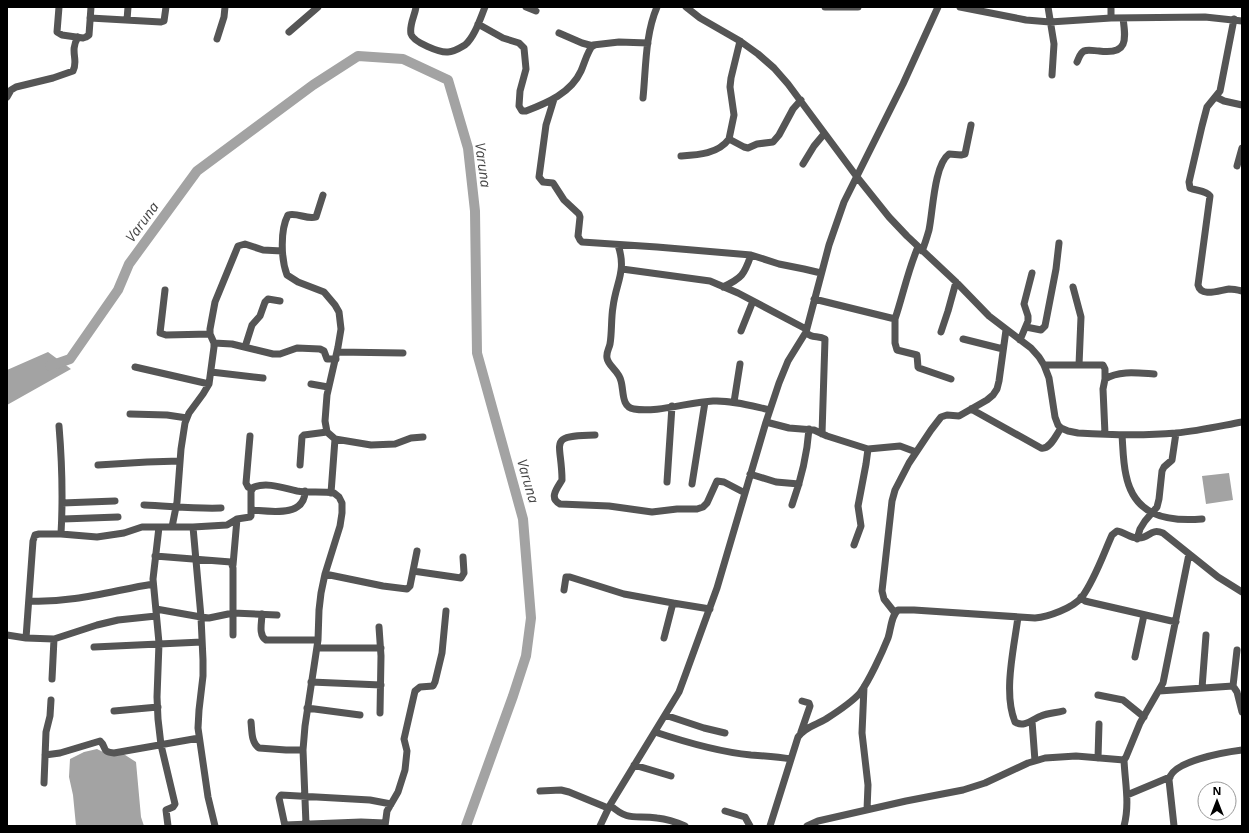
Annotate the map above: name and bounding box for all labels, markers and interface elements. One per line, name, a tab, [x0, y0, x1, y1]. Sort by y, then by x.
water label: Varuna	[471, 141, 496, 189]
water label: Varuna	[121, 198, 163, 246]
water label: Varuna	[513, 457, 544, 505]
north arrow	[1197, 781, 1237, 821]
text: N	[1213, 783, 1221, 798]

